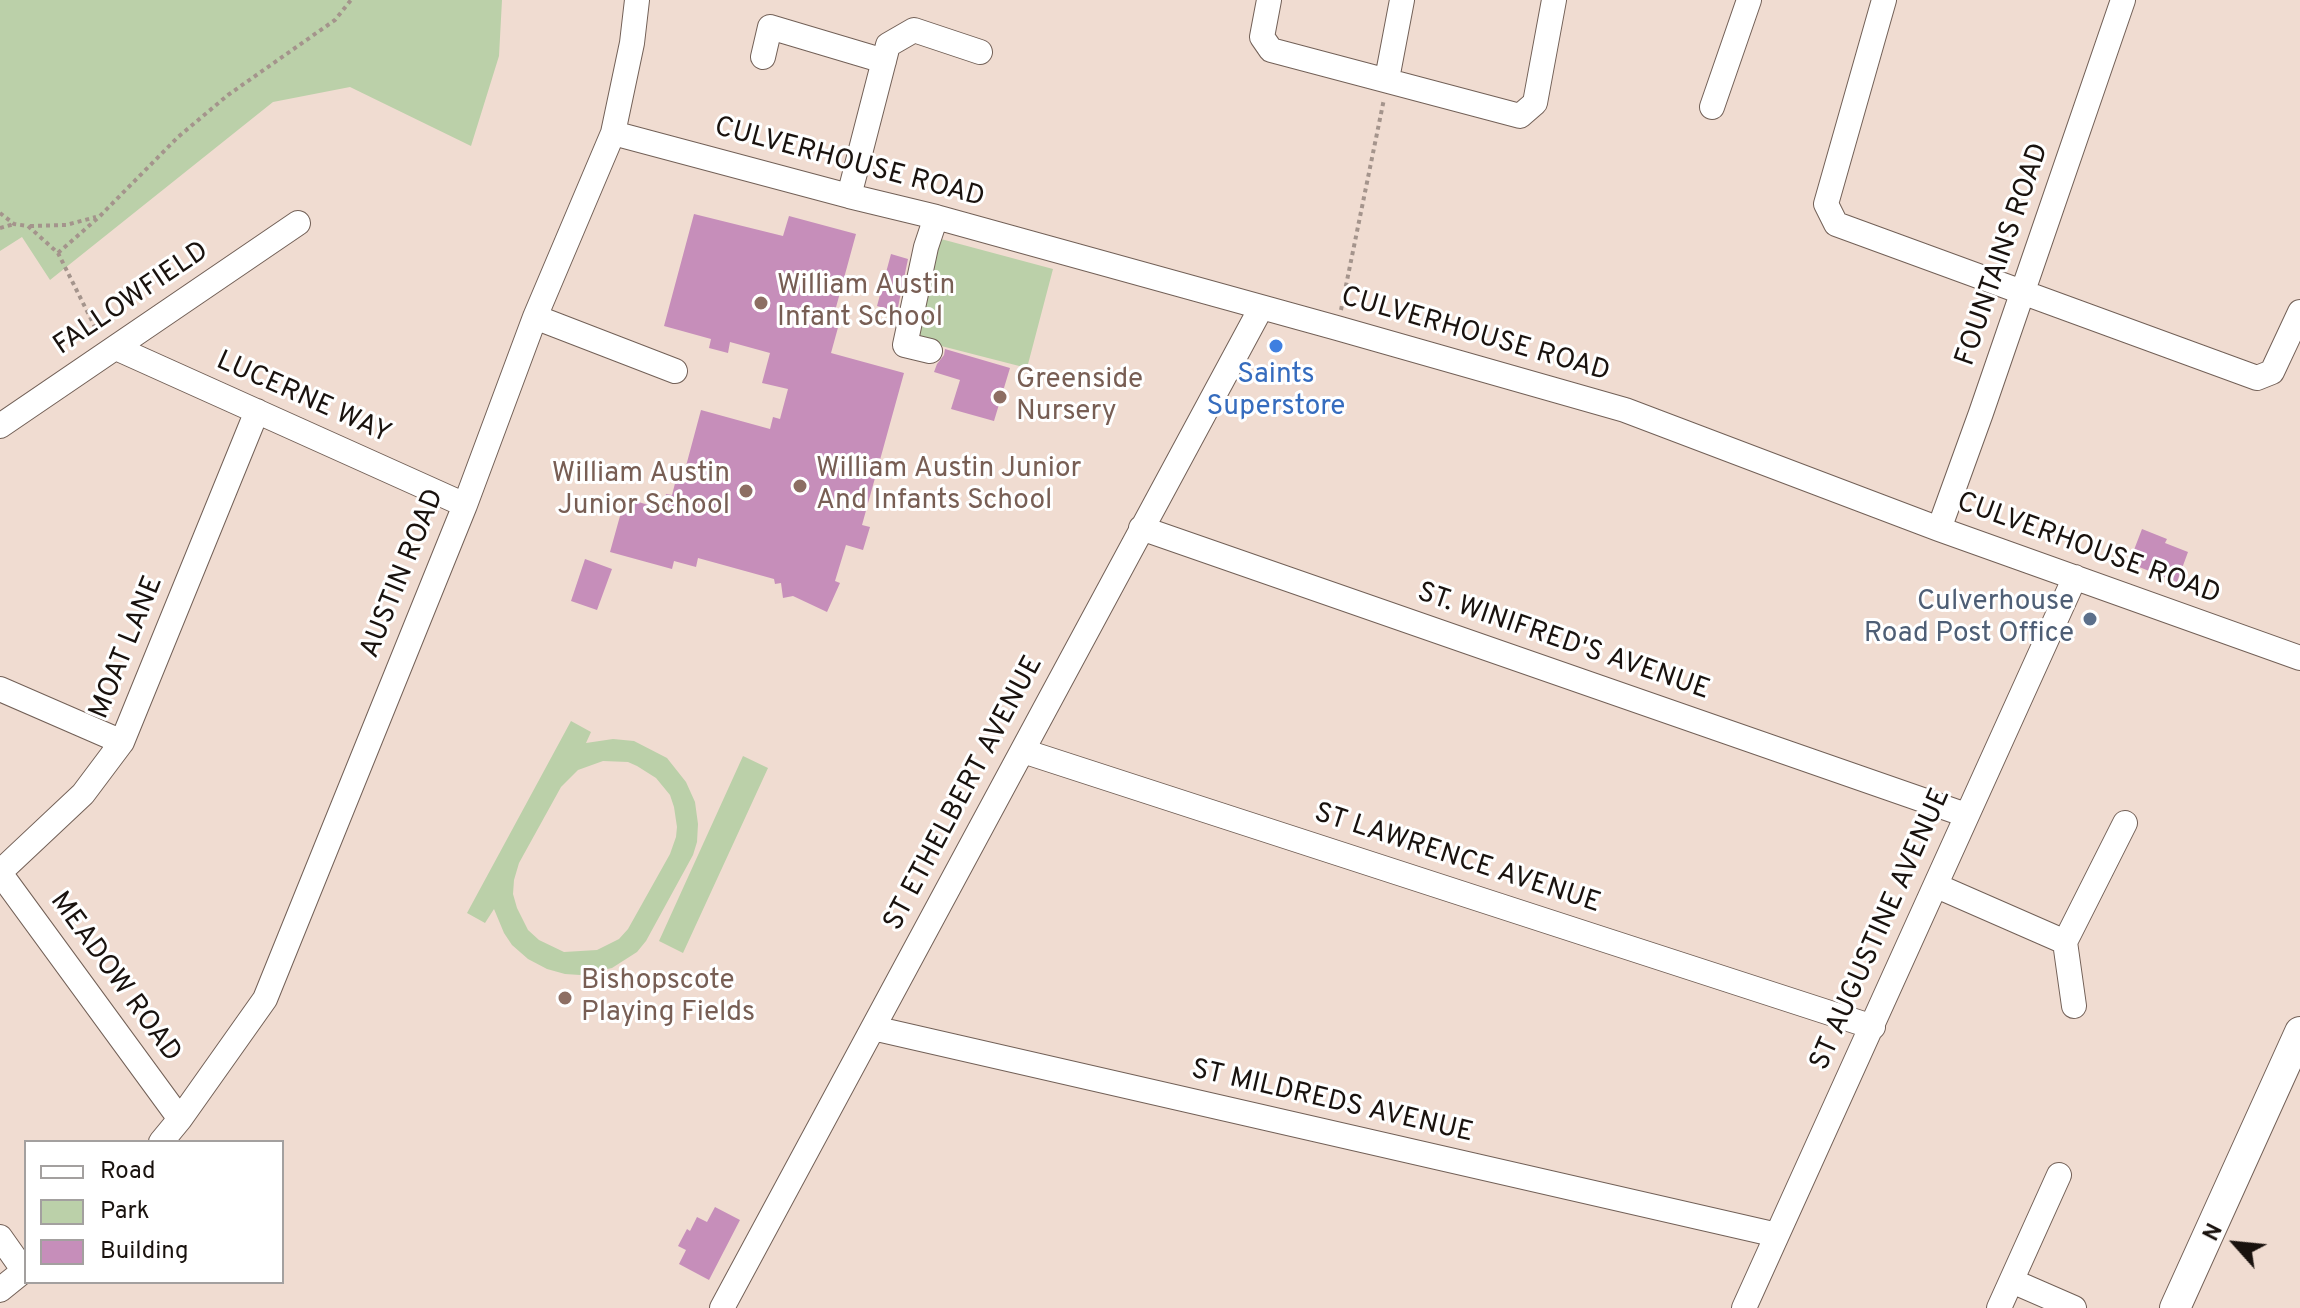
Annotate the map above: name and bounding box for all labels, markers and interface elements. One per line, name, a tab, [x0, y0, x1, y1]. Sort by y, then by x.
street label: CULVERHOUSE ROAD	[710, 112, 988, 216]
street label: FOUNTAINS ROAD	[1950, 139, 2058, 371]
street label: FALLOWFIELD	[48, 236, 216, 364]
place label: William Austin Infant School	[777, 270, 955, 336]
street label: CULVERHOUSE ROAD	[1337, 282, 1613, 390]
marker: William Austin Infant School	[752, 294, 770, 312]
marker: Saints Superstore	[1267, 337, 1285, 355]
street label: LUCERNE WAY	[211, 346, 395, 452]
place label: Saints Superstore	[1207, 359, 1345, 425]
place label: Greenside Nursery	[1016, 364, 1143, 430]
marker: Greenside Nursery	[991, 388, 1009, 406]
place label: William Austin Junior And Infants School	[816, 453, 1081, 519]
place label: William Austin Junior School	[552, 458, 730, 524]
marker: William Austin Junior And Infants School	[791, 477, 809, 495]
marker: William Austin Junior School	[737, 482, 755, 500]
street label: AUSTIN ROAD	[355, 485, 453, 663]
street label: CULVERHOUSE ROAD	[1952, 487, 2224, 613]
street label: MOAT LANE	[84, 572, 172, 724]
street label: ST. WINIFRED'S AVENUE	[1412, 577, 1714, 709]
place label: Culverhouse Road Post Office	[1864, 586, 2074, 652]
marker: Culverhouse Road Post Office	[2081, 610, 2099, 628]
street label: ST ETHELBERT AVENUE	[878, 651, 1052, 937]
street label: ST AUGUSTINE AVENUE	[1805, 784, 1959, 1076]
street label: ST LAWRENCE AVENUE	[1310, 798, 1604, 922]
street label: MEADOW ROAD	[41, 886, 187, 1070]
place label: Bishopscote Playing Fields	[581, 965, 755, 1031]
marker: Bishopscote Playing Fields	[556, 989, 574, 1007]
street label: ST MILDREDS AVENUE	[1188, 1054, 1476, 1152]
legend	[24, 1140, 284, 1284]
text: Road	[100, 1157, 156, 1187]
text: Park	[100, 1197, 150, 1227]
north arrow	[2196, 1204, 2276, 1284]
text: N	[2199, 1220, 2230, 1246]
text: Building	[100, 1237, 189, 1267]

